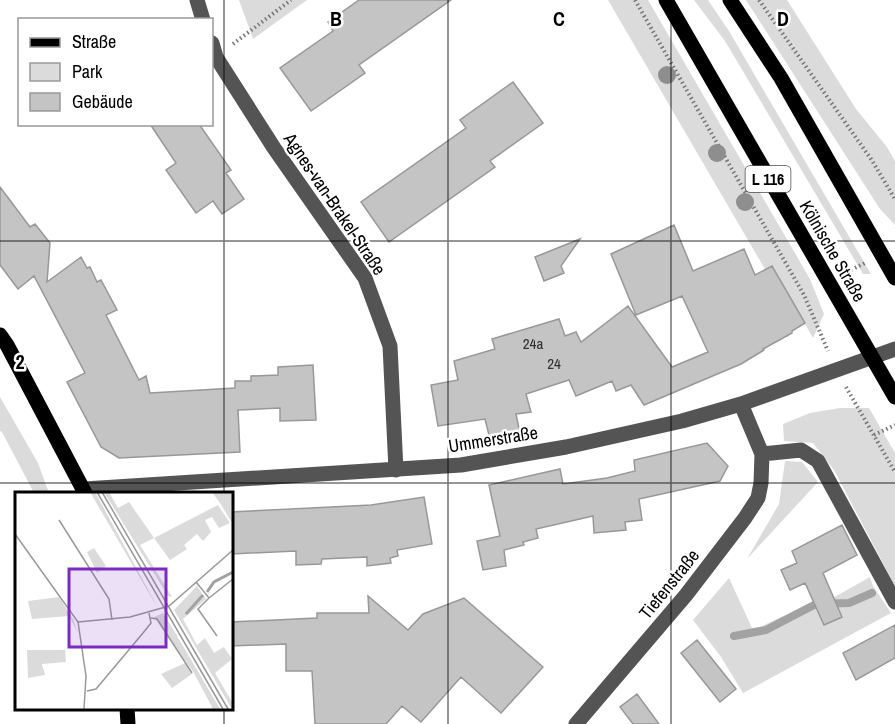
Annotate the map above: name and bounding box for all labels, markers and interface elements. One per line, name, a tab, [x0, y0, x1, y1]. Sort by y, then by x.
text: B	[330, 5, 342, 32]
text: C	[553, 5, 565, 32]
text: D	[777, 5, 789, 32]
legend	[18, 18, 213, 126]
text: Straße	[72, 29, 116, 54]
text: Park	[72, 59, 103, 84]
text: Gebäude	[72, 89, 133, 114]
street label: Agnes-van-Brakel-Straße	[278, 127, 392, 280]
road number: L 116	[746, 166, 790, 192]
street label: Kölnische Straße	[794, 196, 872, 306]
house number: 24a	[523, 333, 543, 354]
text: 2	[15, 348, 25, 375]
house number: 24	[547, 353, 561, 374]
street label: Ummerstraße	[446, 420, 540, 458]
inset map	[15, 492, 232, 709]
street label: Tiefenstraße	[633, 544, 705, 624]

